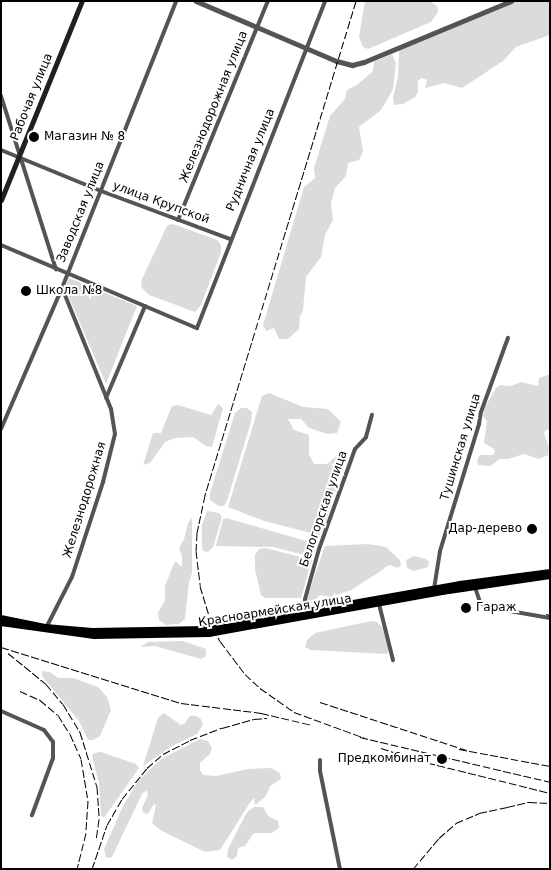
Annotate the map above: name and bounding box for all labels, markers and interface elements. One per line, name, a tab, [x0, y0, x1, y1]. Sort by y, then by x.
street label: Железнодорожная улица	[177, 29, 251, 185]
street label: Рабочая улица	[8, 51, 56, 143]
street label: Рудничная улица	[224, 106, 278, 214]
place label: Магазин № 8	[44, 130, 125, 144]
marker: Магазин № 8	[28, 131, 40, 143]
street label: Заводская улица	[54, 159, 108, 265]
street label: улица Крупской	[111, 179, 211, 227]
place label: Школа №8	[36, 284, 102, 298]
marker: Школа №8	[20, 285, 32, 297]
street label: Тушинская улица	[438, 392, 484, 502]
street label: Железнодорожная	[60, 440, 110, 560]
street label: Белогорская улица	[297, 449, 351, 569]
place label: Дар-дерево	[448, 522, 522, 536]
marker: Дар-дерево	[526, 523, 538, 535]
street label: Красноармейская улица	[197, 592, 353, 630]
place label: Гараж	[476, 601, 516, 615]
marker: Гараж	[460, 602, 472, 614]
place label: Предкомбинат	[338, 752, 431, 766]
marker: Предкомбинат	[435, 752, 449, 766]

